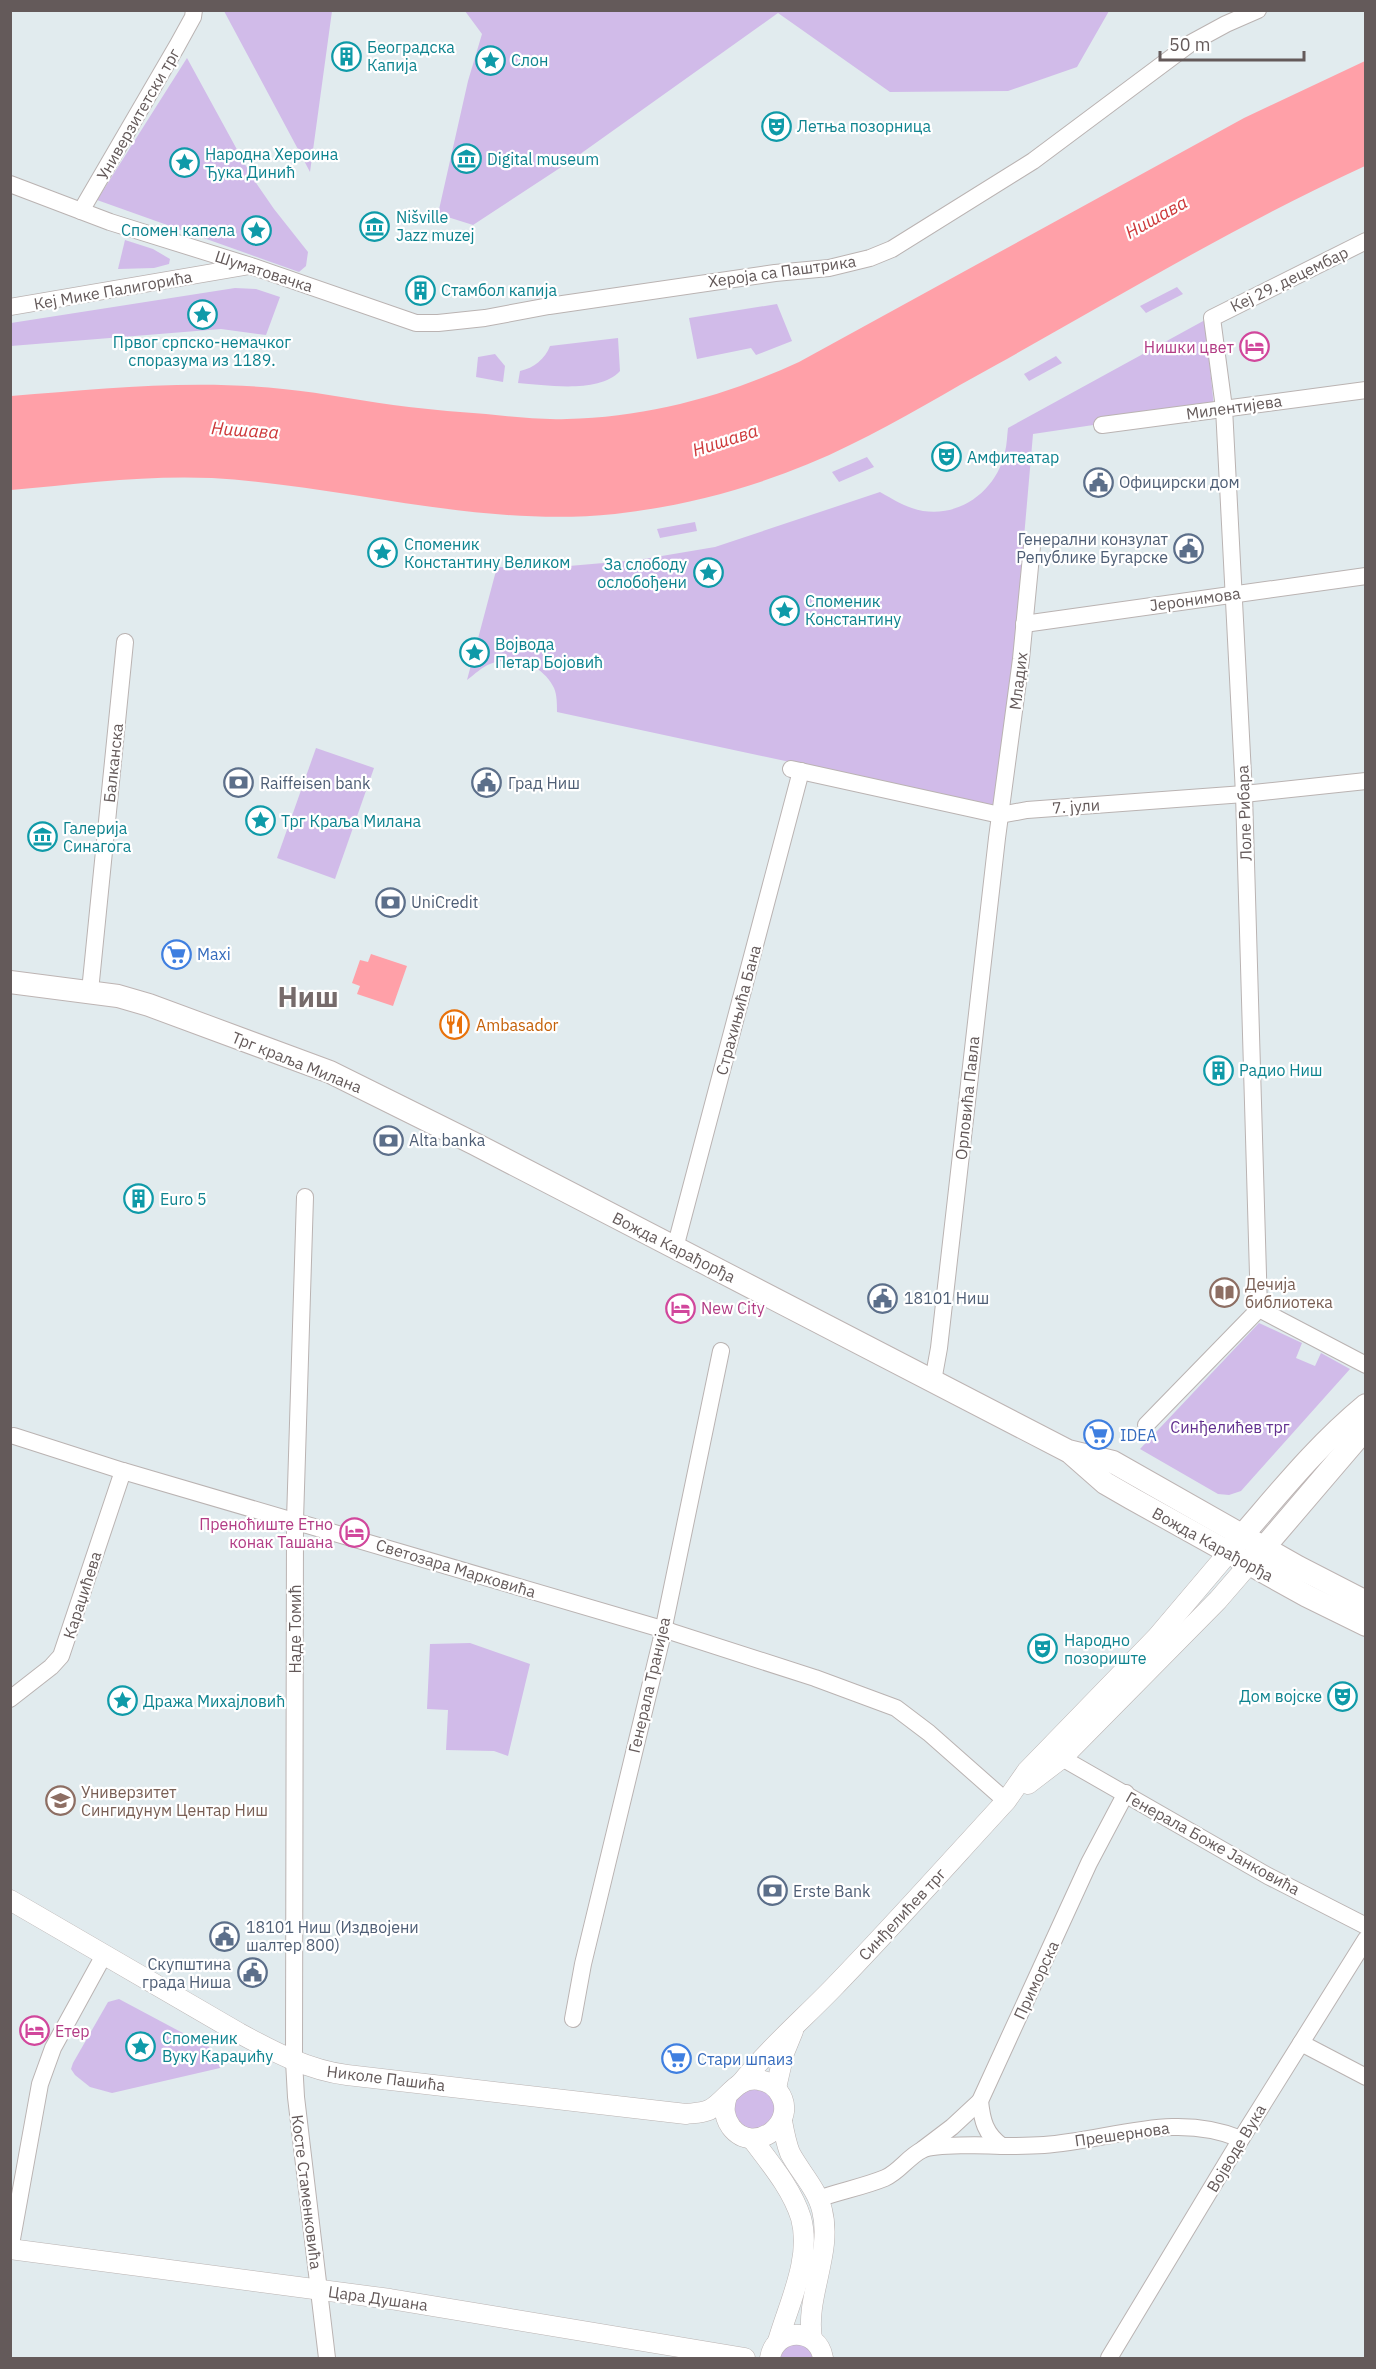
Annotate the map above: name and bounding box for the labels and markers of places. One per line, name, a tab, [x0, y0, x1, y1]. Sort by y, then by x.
place label: Београдска Капија	[367, 37, 455, 75]
building icon: Београдска Капија	[330, 40, 362, 72]
place icon: Слон	[474, 44, 506, 76]
place label: Слон	[511, 50, 548, 70]
theatre icon: Летња позорница	[760, 110, 792, 142]
place label: Летња позорница	[797, 116, 931, 136]
museum icon: Digital museum	[450, 143, 482, 175]
place label: Народна Хероина Ђука Динић	[205, 144, 339, 182]
place icon: Народна Хероина Ђука Динић	[168, 147, 200, 179]
place label: Digital museum	[487, 149, 599, 169]
place label: Nišville Jazz muzej	[396, 207, 474, 245]
museum icon: Nišville Jazz muzej	[359, 210, 391, 242]
place icon: Спомен капела	[240, 214, 272, 246]
place label: Спомен капела	[121, 220, 235, 240]
building icon: Стамбол капија	[404, 274, 436, 306]
place label: Стамбол капија	[441, 280, 557, 300]
place icon: Првог српско-немачког споразума из 1189.	[186, 298, 218, 330]
hotel icon: Нишки цвет	[1239, 331, 1271, 363]
place label: Првог српско-немачког споразума из 1189.	[113, 332, 291, 370]
place label: Нишки цвет	[1144, 337, 1234, 357]
theatre icon: Амфитеатар	[930, 441, 962, 473]
place label: Амфитеатар	[967, 447, 1059, 467]
public building icon: Официрски дом	[1082, 466, 1114, 498]
place label: Официрски дом	[1119, 472, 1240, 492]
place label: Генерални конзулат Републике Бугарске	[1016, 529, 1168, 567]
public building icon: Генерални конзулат Републике Бугарске	[1173, 532, 1205, 564]
place label: Споменик Константину Великом	[404, 534, 570, 572]
place icon: Споменик Константину Великом	[367, 537, 399, 569]
place label: За слободу ослобођени	[597, 554, 687, 592]
place icon: За слободу ослобођени	[692, 557, 724, 589]
place label: Споменик Константину	[805, 591, 901, 629]
place icon: Споменик Константину	[768, 594, 800, 626]
place label: Војвода Петар Бојовић	[495, 634, 603, 672]
place icon: Војвода Петар Бојовић	[458, 637, 490, 669]
bank icon: Raiffeisen bank	[223, 767, 255, 799]
public building icon: Град Ниш	[471, 767, 503, 799]
place label: Raiffeisen bank	[260, 773, 371, 793]
place label: Град Ниш	[508, 773, 580, 793]
place icon: Трг Краља Милана	[244, 805, 276, 837]
place label: Трг Краља Милана	[281, 811, 422, 831]
place label: Галерија Синагога	[63, 818, 132, 856]
museum icon: Галерија Синагога	[26, 821, 58, 853]
bank icon: UniCredit	[374, 886, 406, 918]
place label: UniCredit	[411, 892, 478, 912]
supermarket icon: Maxi	[160, 938, 192, 970]
place label: Maxi	[197, 944, 231, 964]
restaurant icon: Ambasador	[439, 1009, 471, 1041]
place label: Ambasador	[476, 1015, 559, 1035]
building icon: Радио Ниш	[1202, 1054, 1234, 1086]
place label: Радио Ниш	[1239, 1060, 1323, 1080]
bank icon: Alta banka	[372, 1124, 404, 1156]
place label: Alta banka	[409, 1130, 486, 1150]
building icon: Euro 5	[123, 1183, 155, 1215]
place label: Euro 5	[160, 1189, 207, 1209]
place label: Дечија библиотека	[1245, 1274, 1333, 1312]
library icon: Дечија библиотека	[1208, 1277, 1240, 1309]
public building icon: 18101 Ниш	[867, 1282, 899, 1314]
place label: 18101 Ниш	[904, 1288, 989, 1308]
hotel icon: New City	[664, 1292, 696, 1324]
place label: New City	[701, 1298, 765, 1318]
supermarket icon: IDEA	[1083, 1419, 1115, 1451]
place label: IDEA	[1120, 1425, 1157, 1445]
place label: Преноћиште Етно конак Ташана	[199, 1514, 333, 1552]
hotel icon: Преноћиште Етно конак Ташана	[338, 1517, 370, 1549]
place label: Народно позориште	[1064, 1630, 1147, 1668]
theatre icon: Народно позориште	[1027, 1633, 1059, 1665]
theatre icon: Дом војске	[1327, 1680, 1359, 1712]
place icon: Дража Михајловић	[106, 1685, 138, 1717]
place label: Дом војске	[1239, 1686, 1322, 1706]
place label: Дража Михајловић	[143, 1691, 285, 1711]
place label: Универзитет Сингидунум Центар Ниш	[81, 1782, 268, 1820]
school or university icon: Универзитет Сингидунум Центар Ниш	[44, 1785, 76, 1817]
bank icon: Erste Bank	[756, 1875, 788, 1907]
place label: Erste Bank	[793, 1881, 871, 1901]
place label: 18101 Ниш (Издвојени шалтер 800)	[246, 1917, 419, 1955]
public building icon: 18101 Ниш (Издвојени шалтер 800)	[209, 1920, 241, 1952]
place label: Скупштина града Ниша	[142, 1954, 231, 1992]
public building icon: Скупштина града Ниша	[236, 1957, 268, 1989]
hotel icon: Етер	[18, 2015, 50, 2047]
place label: Етер	[55, 2021, 90, 2041]
place label: Споменик Вуку Караџићу	[162, 2028, 273, 2066]
place icon: Споменик Вуку Караџићу	[125, 2031, 157, 2063]
supermarket icon: Стари шпаиз	[660, 2043, 692, 2075]
place label: Стари шпаиз	[697, 2049, 793, 2069]

